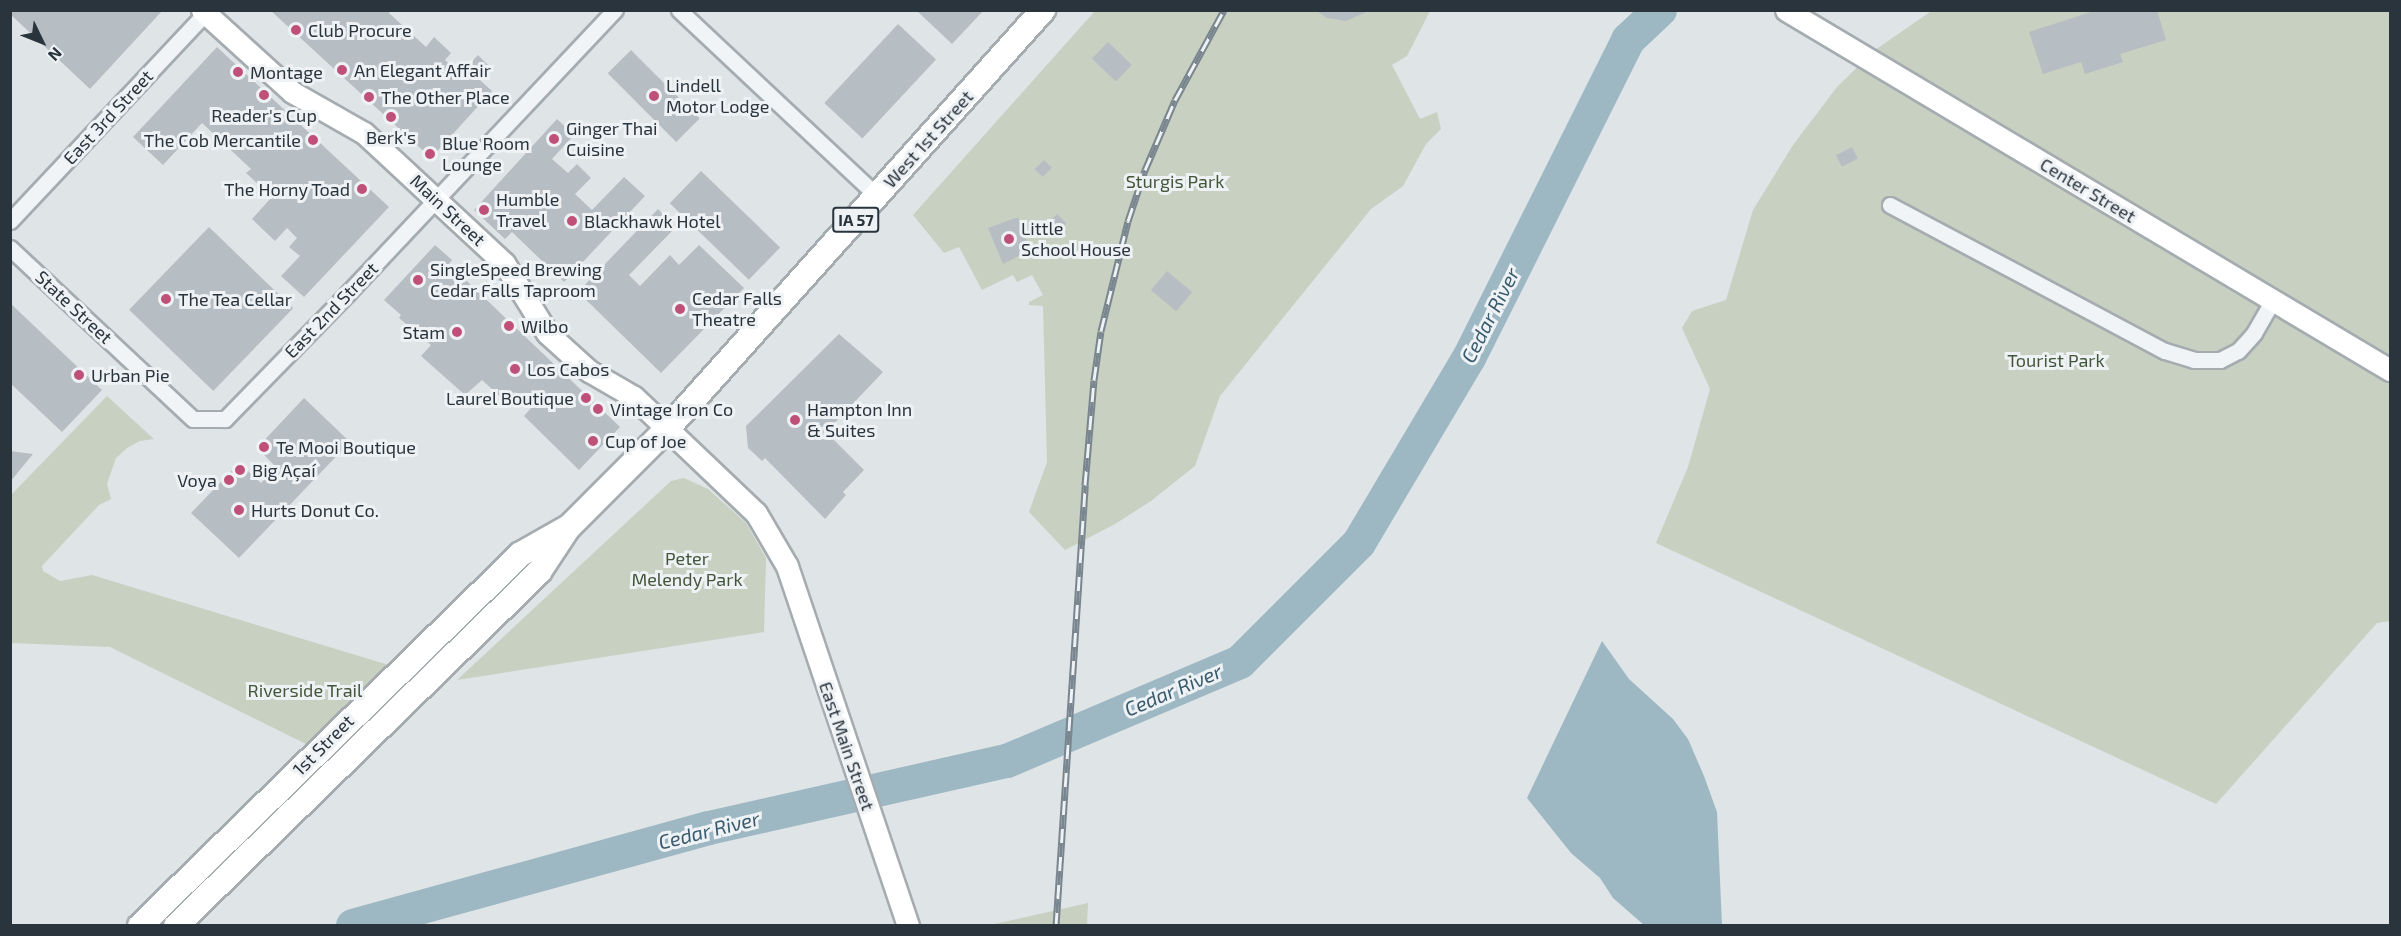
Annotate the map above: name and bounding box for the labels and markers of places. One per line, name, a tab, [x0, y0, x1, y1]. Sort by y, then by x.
place label: Club Procure	[308, 19, 412, 41]
marker: Club Procure	[289, 23, 303, 37]
place label: An Elegant Affair	[354, 59, 491, 81]
place label: Montage	[250, 61, 323, 83]
marker: An Elegant Affair	[335, 63, 349, 77]
marker: Montage	[231, 65, 245, 79]
place label: Lindell Motor Lodge	[666, 75, 770, 118]
place label: The Other Place	[381, 86, 510, 108]
marker: Reader's Cup	[257, 88, 271, 102]
marker: Lindell Motor Lodge	[647, 89, 661, 103]
marker: The Other Place	[362, 90, 376, 104]
place label: Reader's Cup	[211, 104, 317, 126]
marker: Berk's	[384, 110, 398, 124]
place label: Ginger Thai Cuisine	[566, 118, 658, 160]
place label: Berk's	[366, 126, 416, 148]
place label: The Cob Mercantile	[144, 129, 301, 151]
marker: Ginger Thai Cuisine	[547, 132, 561, 146]
marker: The Cob Mercantile	[306, 133, 320, 147]
place label: Blue Room Lounge	[442, 133, 530, 176]
marker: Blue Room Lounge	[423, 147, 437, 161]
place label: The Horny Toad	[223, 178, 350, 200]
marker: The Horny Toad	[355, 182, 369, 196]
place label: Humble Travel	[496, 189, 559, 232]
marker: Humble Travel	[477, 203, 491, 217]
place label: Blackhawk Hotel	[584, 210, 721, 232]
marker: Blackhawk Hotel	[565, 214, 579, 228]
place label: Little School House	[1021, 218, 1131, 260]
marker: Little School House	[1002, 232, 1016, 246]
place label: SingleSpeed Brewing Cedar Falls Taproom	[430, 259, 602, 302]
marker: SingleSpeed Brewing Cedar Falls Taproom	[411, 273, 425, 287]
place label: The Tea Cellar	[178, 288, 292, 310]
place label: Cedar Falls Theatre	[692, 288, 782, 330]
marker: The Tea Cellar	[159, 292, 173, 306]
marker: Cedar Falls Theatre	[673, 302, 687, 316]
place label: Wilbo	[521, 315, 568, 337]
marker: Wilbo	[502, 319, 516, 333]
place label: Stam	[403, 321, 445, 343]
marker: Stam	[450, 325, 464, 339]
place label: Los Cabos	[527, 358, 609, 380]
marker: Los Cabos	[508, 362, 522, 376]
place label: Urban Pie	[91, 364, 170, 386]
marker: Urban Pie	[72, 368, 86, 382]
place label: Laurel Boutique	[445, 387, 574, 409]
marker: Laurel Boutique	[579, 391, 593, 405]
place label: Vintage Iron Co	[610, 398, 733, 420]
place label: Hampton Inn & Suites	[807, 399, 912, 442]
marker: Vintage Iron Co	[591, 402, 605, 416]
marker: Hampton Inn & Suites	[788, 413, 802, 427]
place label: Cup of Joe	[605, 430, 687, 452]
marker: Cup of Joe	[586, 434, 600, 448]
place label: Te Mooi Boutique	[276, 436, 416, 458]
marker: Te Mooi Boutique	[257, 440, 271, 454]
place label: Big Açaí	[252, 459, 316, 481]
marker: Big Açaí	[233, 463, 247, 477]
place label: Voya	[177, 469, 217, 491]
marker: Voya	[222, 473, 236, 487]
place label: Hurts Donut Co.	[251, 499, 379, 521]
marker: Hurts Donut Co.	[232, 503, 246, 517]

